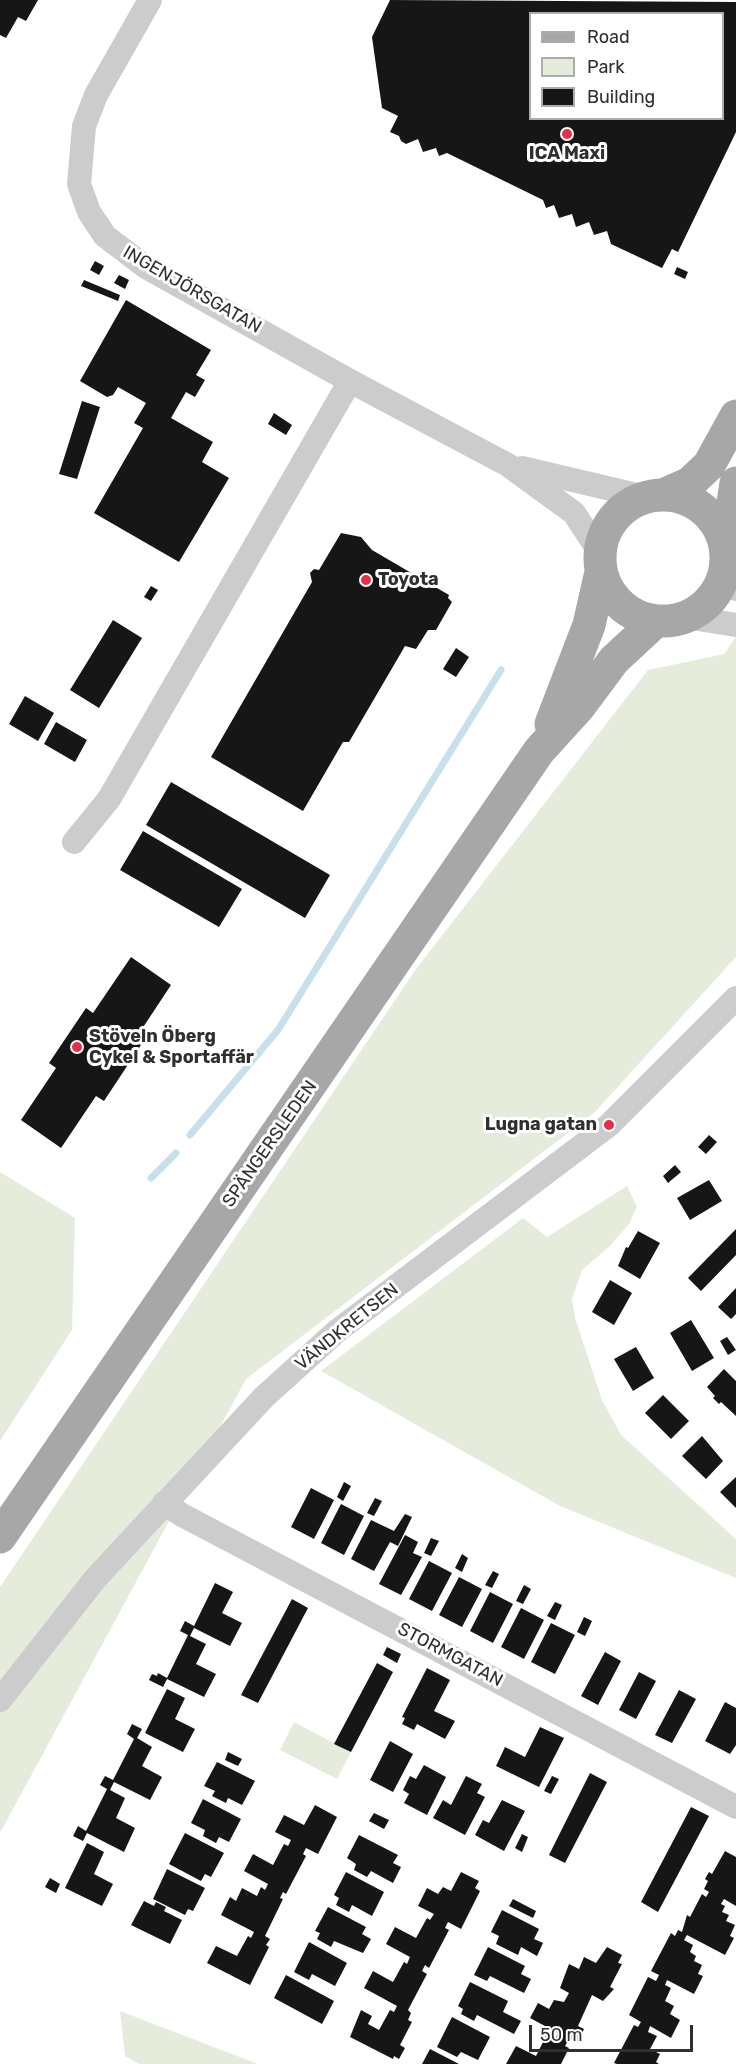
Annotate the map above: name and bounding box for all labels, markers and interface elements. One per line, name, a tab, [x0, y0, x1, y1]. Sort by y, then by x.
legend	[529, 12, 724, 120]
text: Road	[587, 26, 630, 48]
text: Park	[587, 56, 624, 78]
text: Building	[587, 86, 655, 108]
marker: ICA Maxi	[560, 127, 574, 141]
place label: ICA Maxi	[529, 143, 605, 165]
street label: INGENJÖRSGATAN	[119, 242, 265, 338]
place label: Toyota	[378, 569, 439, 591]
marker: Toyota	[359, 573, 373, 587]
place label: Stöveln Öberg Cykel & Sportaffär	[89, 1026, 254, 1068]
marker: Stöveln Öberg Cykel & Sportaffär	[70, 1040, 84, 1054]
street label: SPÄNGERSLEDEN	[218, 1077, 322, 1211]
place label: Lugna gatan	[485, 1114, 597, 1136]
marker: Lugna gatan	[602, 1118, 616, 1132]
street label: VÄNDKRETSEN	[291, 1279, 403, 1375]
street label: STORMGATAN	[394, 1618, 506, 1692]
scale bar	[532, 2013, 696, 2051]
text: 50 m	[540, 2024, 583, 2046]

